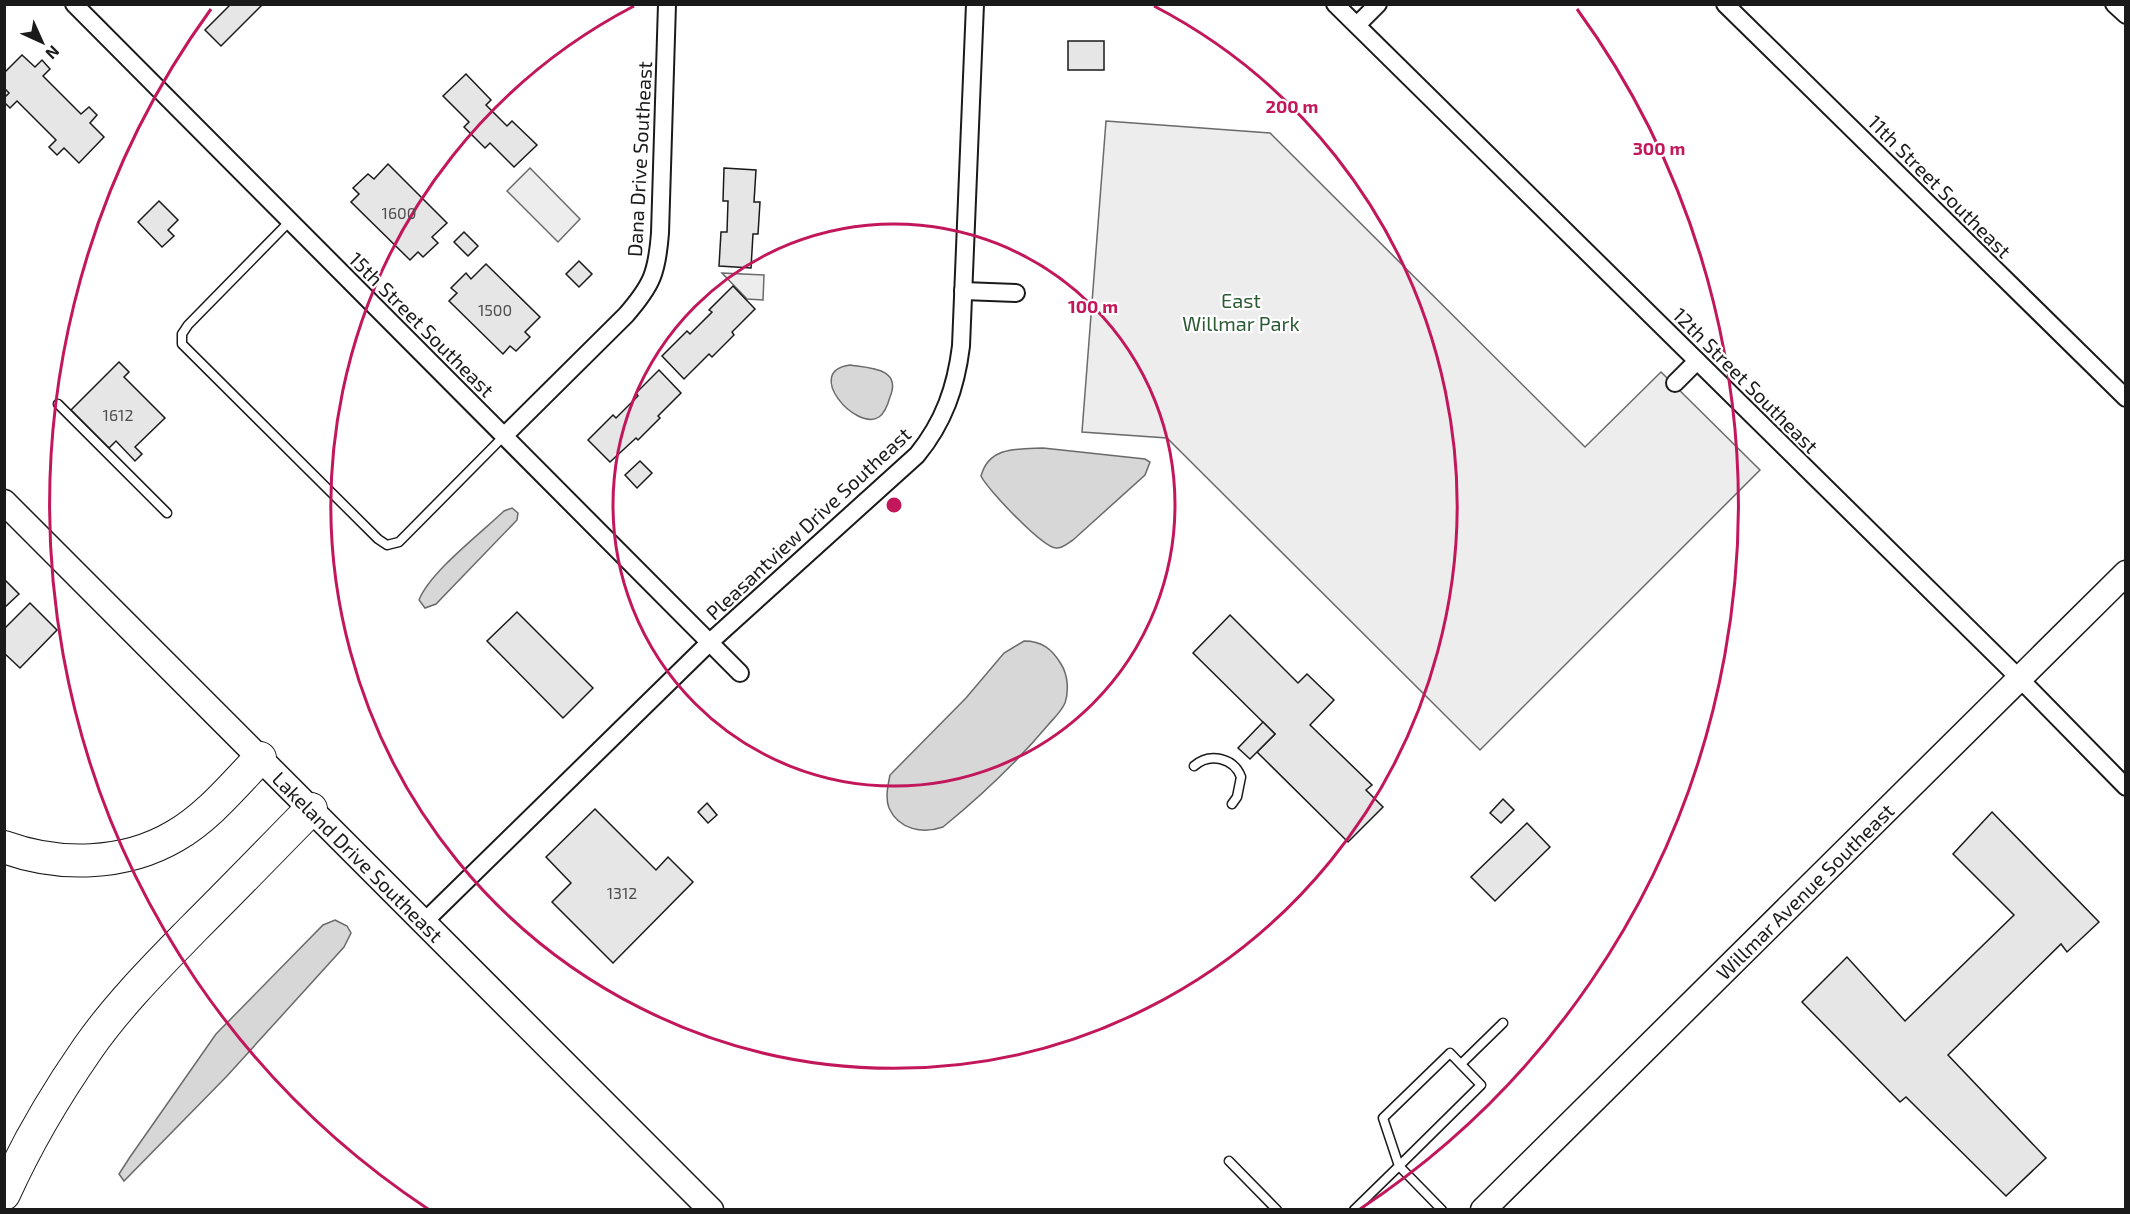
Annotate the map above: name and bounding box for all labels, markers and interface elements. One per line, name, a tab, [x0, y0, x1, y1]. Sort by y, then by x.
north arrow	[12, 12, 72, 72]
text: N	[42, 42, 64, 64]
street label: Dana Drive Southeast	[622, 60, 656, 257]
text: 200 m	[1266, 95, 1318, 117]
street label: 11th Street Southeast	[1863, 109, 2017, 263]
text: 300 m	[1633, 137, 1685, 159]
house number: 1600	[382, 203, 416, 222]
street label: 15th Street Southeast	[345, 247, 500, 402]
park label: East Willmar Park	[1182, 288, 1300, 335]
text: 100 m	[1068, 295, 1118, 317]
house number: 1500	[478, 300, 512, 319]
street label: 12th Street Southeast	[1668, 302, 1824, 458]
house number: 1612	[103, 405, 133, 424]
street label: Pleasantview Drive Southeast	[701, 421, 916, 624]
centre of rings	[884, 495, 904, 515]
street label: Lakeland Drive Southeast	[268, 766, 448, 947]
street label: Willmar Avenue Southeast	[1711, 798, 1899, 984]
house number: 1312	[607, 883, 637, 902]

